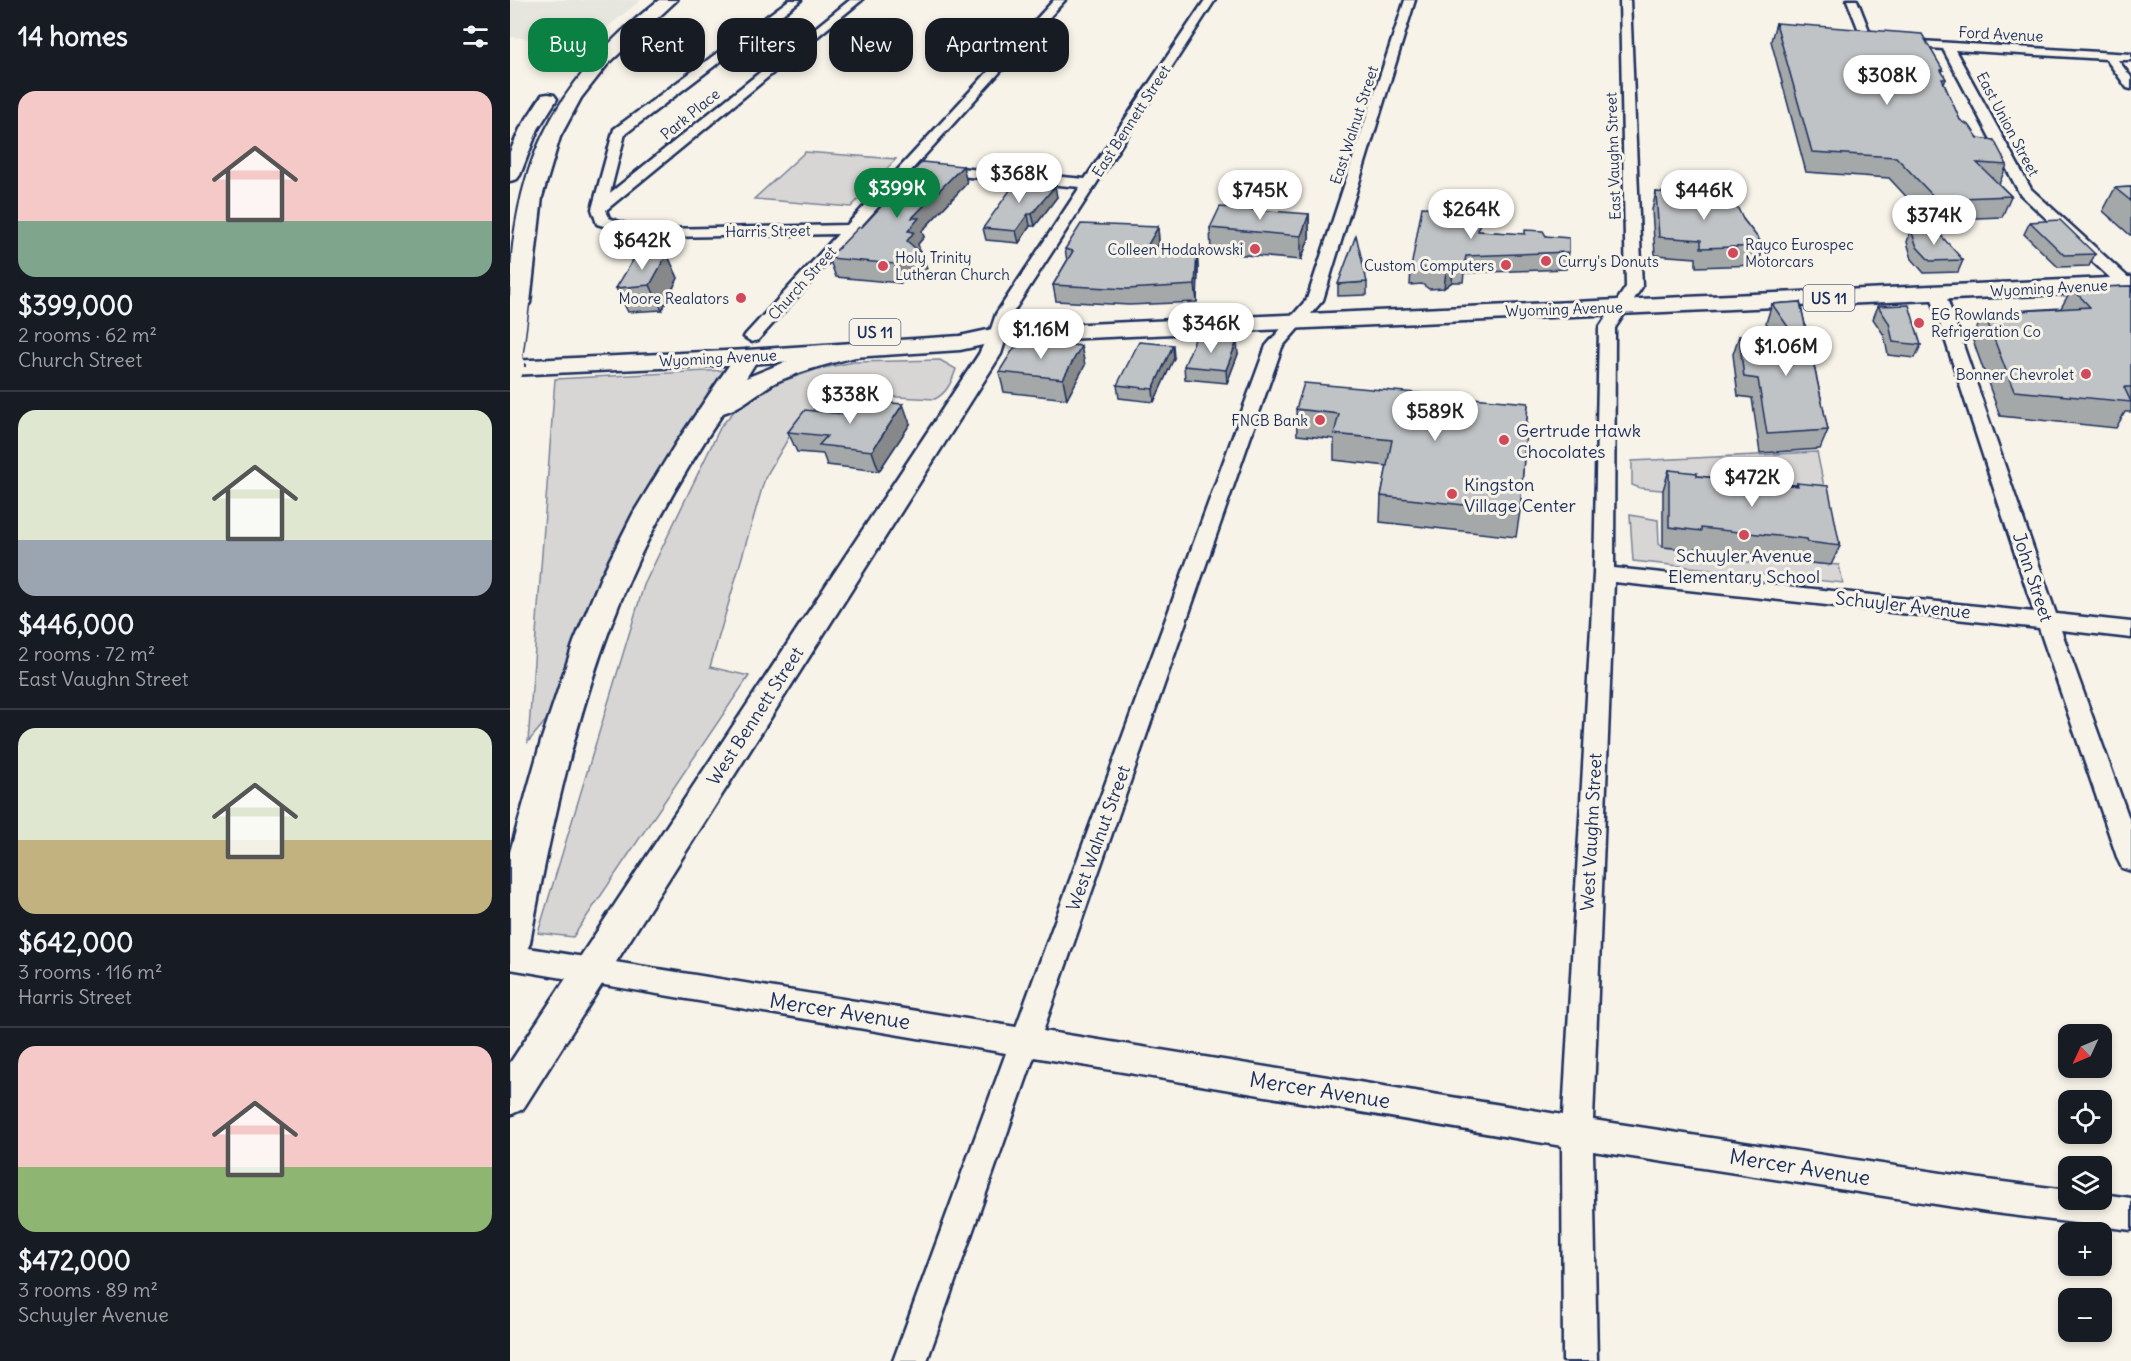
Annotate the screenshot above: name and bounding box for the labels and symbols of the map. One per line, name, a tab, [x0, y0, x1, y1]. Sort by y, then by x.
street label: Ford Avenue	[1958, 22, 2044, 46]
pin: $308K	[1845, 55, 1929, 106]
street label: East Bennett Street	[1088, 61, 1174, 181]
street label: East Walnut Street	[1326, 63, 1382, 187]
street label: East Union Street	[1973, 69, 2043, 179]
street label: Park Place	[656, 84, 724, 144]
street label: East Vaughn Street	[1601, 92, 1625, 220]
pin: $368K	[977, 153, 1061, 204]
pin: $399K	[855, 168, 939, 219]
pin: $745K	[1218, 170, 1302, 221]
pin: $446K	[1662, 170, 1746, 221]
pin: $264K	[1429, 189, 1513, 240]
pin: $374K	[1892, 195, 1976, 246]
pin: $642K	[600, 220, 684, 271]
street label: Harris Street	[725, 221, 811, 241]
place label: Rayco Eurospec Motorcars	[1745, 235, 1854, 271]
place label: Colleen Hodakowski	[1108, 240, 1243, 259]
street label: Church Street	[764, 242, 840, 324]
marker: Colleen Hodakowski	[1248, 242, 1262, 256]
marker: Rayco Eurospec Motorcars	[1726, 246, 1740, 260]
place label: Holy Trinity Lutheran Church	[895, 248, 1010, 284]
place label: Curry's Donuts	[1558, 252, 1659, 271]
marker: Curry's Donuts	[1539, 254, 1553, 268]
place label: Custom Computers	[1364, 256, 1494, 275]
marker: Custom Computers	[1499, 258, 1513, 272]
marker: Holy Trinity Lutheran Church	[876, 259, 890, 273]
street label: Wyoming Avenue	[1990, 275, 2108, 301]
road number: US 11	[1804, 285, 1854, 311]
place label: Moore Realators	[619, 289, 729, 308]
marker: Moore Realators	[734, 291, 748, 305]
street label: Wyoming Avenue	[1505, 297, 1623, 321]
pin: $346K	[1169, 303, 1253, 354]
place label: EG Rowlands Refrigeration Co	[1931, 305, 2041, 341]
pin: $1.16M	[992, 309, 1090, 360]
marker: EG Rowlands Refrigeration Co	[1912, 316, 1926, 330]
road number: US 11	[850, 319, 901, 345]
pin: $1.06M	[1737, 326, 1835, 377]
street label: Wyoming Avenue	[659, 345, 777, 371]
place label: Bonner Chevrolet	[1956, 365, 2074, 384]
marker: Bonner Chevrolet	[2079, 367, 2093, 381]
pin: $338K	[808, 374, 892, 425]
pin: $589K	[1393, 391, 1477, 442]
place label: FNCB Bank	[1231, 411, 1308, 430]
marker: FNCB Bank	[1313, 413, 1327, 427]
place label: Gertrude Hawk Chocolates	[1516, 419, 1641, 463]
marker: Gertrude Hawk Chocolates	[1497, 433, 1511, 447]
pin: $472K	[1710, 457, 1794, 508]
place label: Kingston Village Center	[1464, 473, 1576, 517]
marker: Kingston Village Center	[1445, 487, 1459, 501]
marker: Schuyler Avenue Elementary School	[1737, 528, 1751, 542]
street label: John Street	[2008, 530, 2058, 624]
place label: Schuyler Avenue Elementary School	[1668, 544, 1820, 588]
street label: Schuyler Avenue	[1834, 586, 1972, 624]
street label: West Bennett Street	[702, 642, 808, 790]
street label: West Vaughn Street	[1575, 752, 1607, 912]
street label: West Walnut Street	[1061, 762, 1135, 914]
street label: Mercer Avenue	[768, 987, 912, 1035]
north arrow	[2058, 1024, 2112, 1078]
street label: Mercer Avenue	[1248, 1066, 1392, 1114]
street label: Mercer Avenue	[1728, 1143, 1872, 1191]

